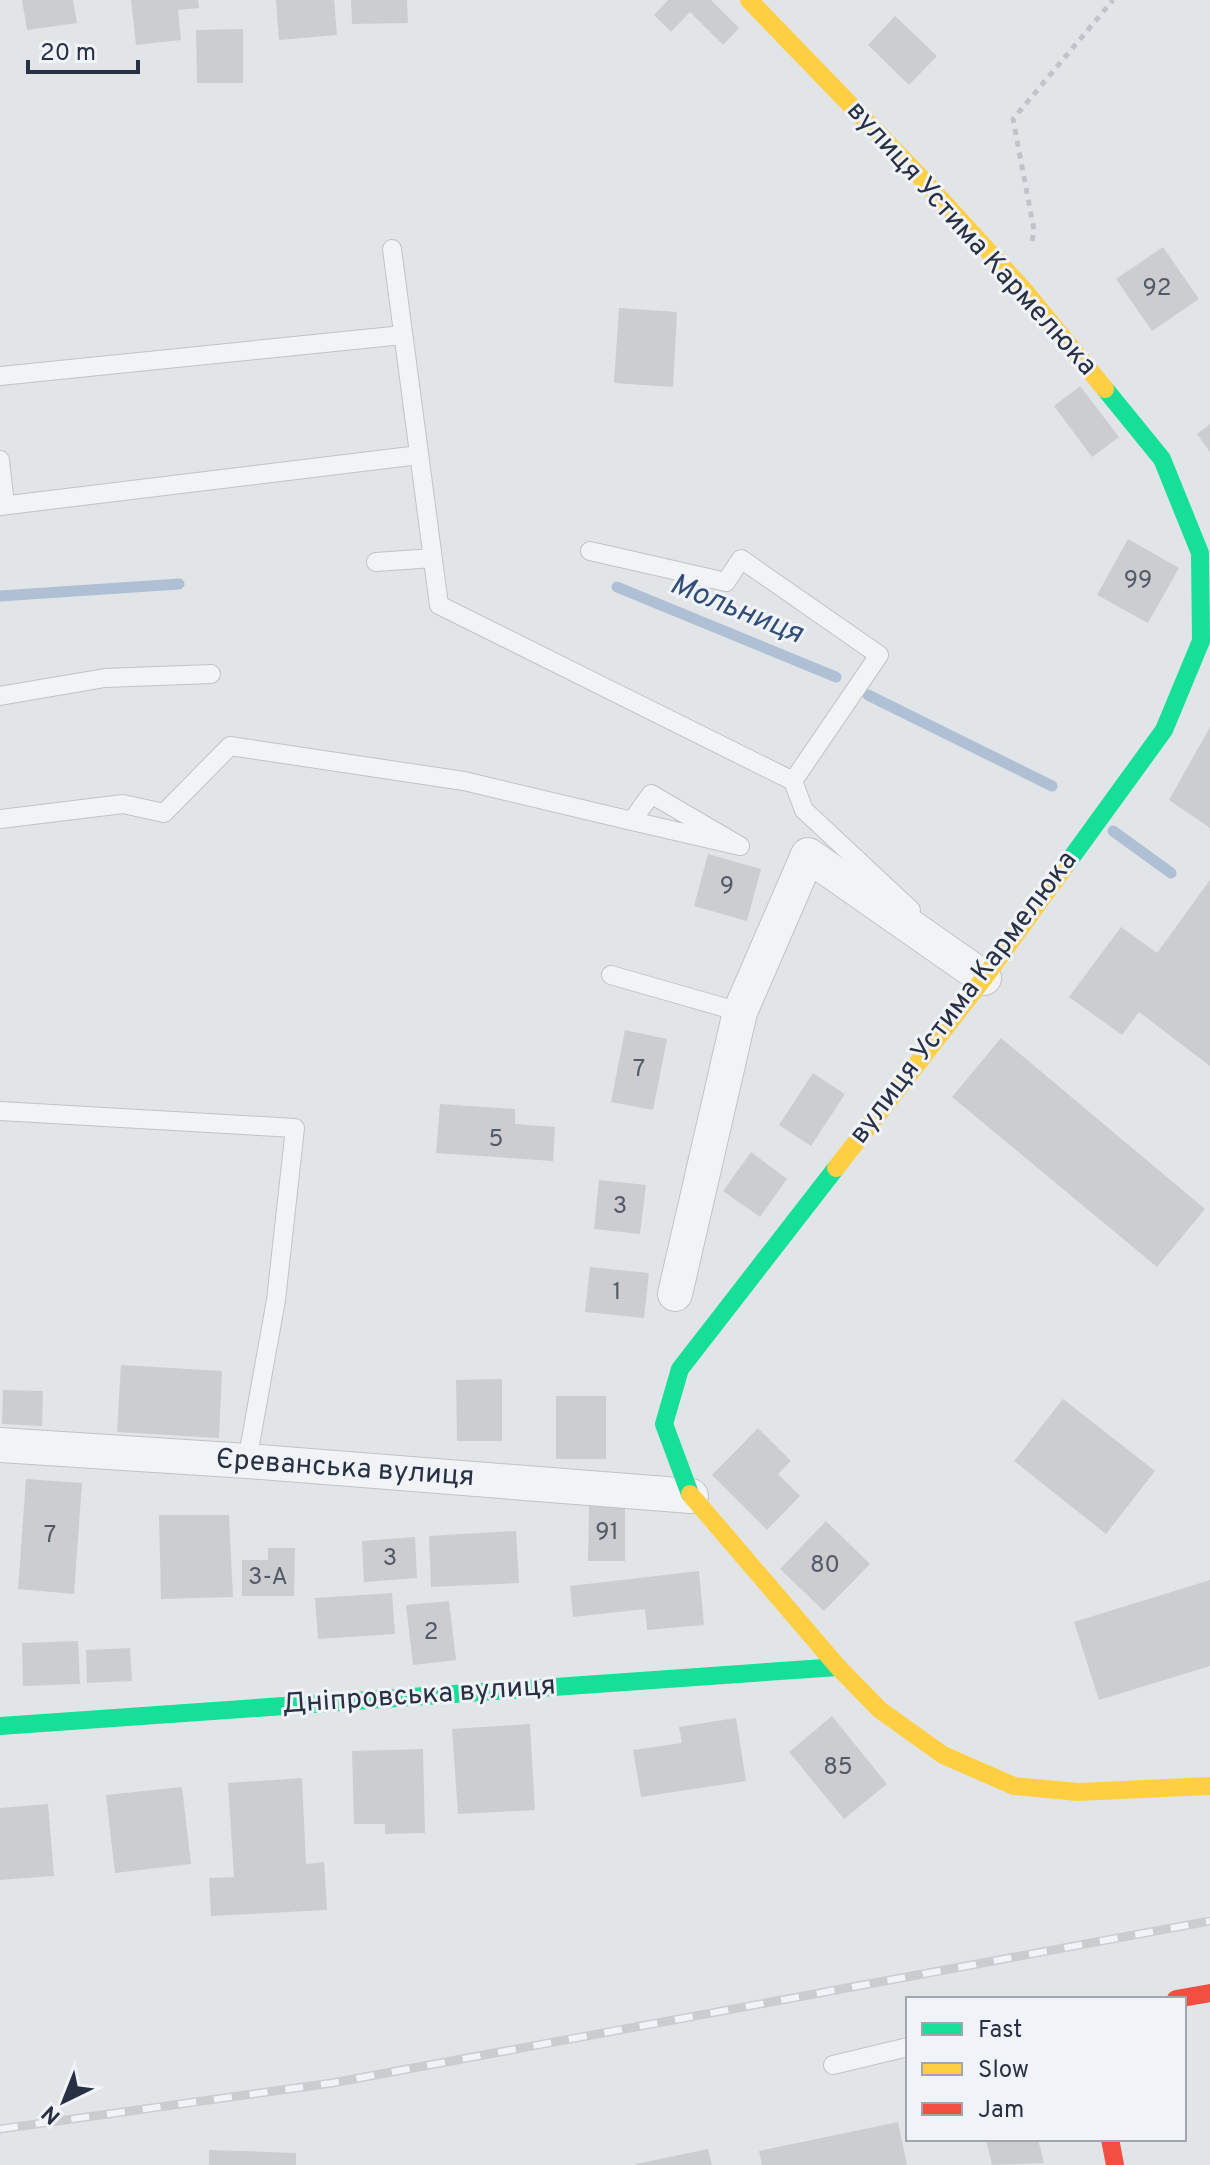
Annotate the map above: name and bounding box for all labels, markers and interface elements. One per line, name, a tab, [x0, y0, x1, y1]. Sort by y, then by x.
scale bar	[28, 24, 138, 74]
text: 20 m	[40, 39, 96, 69]
street label: вулиця Устима Кармелюка	[838, 94, 1104, 384]
house number: 92	[1142, 274, 1172, 304]
house number: 99	[1124, 566, 1152, 596]
water label: Мольниця	[664, 567, 808, 654]
street label: вулиця Устима Кармелюка	[842, 844, 1086, 1152]
house number: 9	[720, 872, 734, 902]
house number: 7	[633, 1055, 645, 1085]
house number: 5	[489, 1125, 503, 1155]
house number: 3	[613, 1192, 627, 1222]
house number: 1	[613, 1278, 621, 1308]
street label: Єреванська вулиця	[214, 1442, 476, 1496]
house number: 91	[595, 1518, 619, 1548]
house number: 7	[44, 1521, 56, 1551]
house number: 3	[383, 1544, 397, 1574]
house number: 80	[810, 1551, 840, 1581]
house number: 3-А	[248, 1563, 288, 1593]
house number: 2	[424, 1618, 438, 1648]
street label: Дніпровська вулиця	[281, 1668, 557, 1724]
house number: 85	[823, 1753, 853, 1783]
legend	[906, 1997, 1186, 2141]
text: Fast	[978, 2016, 1022, 2046]
text: Slow	[978, 2056, 1029, 2086]
north arrow	[24, 2061, 104, 2141]
text: Jam	[978, 2096, 1024, 2126]
text: N	[37, 2099, 67, 2129]

